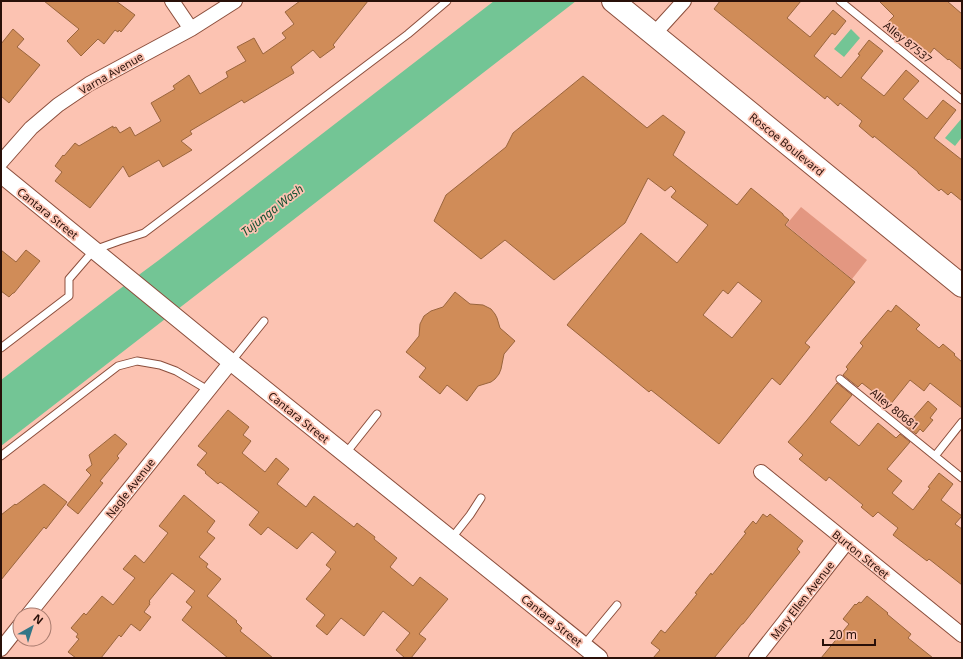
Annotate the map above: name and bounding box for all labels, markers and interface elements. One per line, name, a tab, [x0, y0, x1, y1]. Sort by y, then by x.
street label: Alley 87537	[881, 18, 935, 66]
street label: Varna Avenue	[76, 49, 146, 97]
street label: Roscoe Boulevard	[747, 109, 827, 179]
water label: Tujunga Wash	[237, 180, 307, 240]
street label: Cantara Street	[14, 184, 82, 242]
street label: Alley 80681	[868, 385, 922, 433]
street label: Cantara Street	[265, 388, 333, 446]
street label: Nagle Avenue	[102, 455, 158, 521]
street label: Burton Street	[829, 526, 893, 582]
street label: Mary Ellen Avenue	[767, 558, 837, 642]
street label: Cantara Street	[518, 591, 586, 649]
north arrow	[12, 607, 52, 647]
text: N	[30, 610, 47, 627]
scale bar	[823, 621, 875, 647]
text: 20 m	[829, 626, 857, 643]

